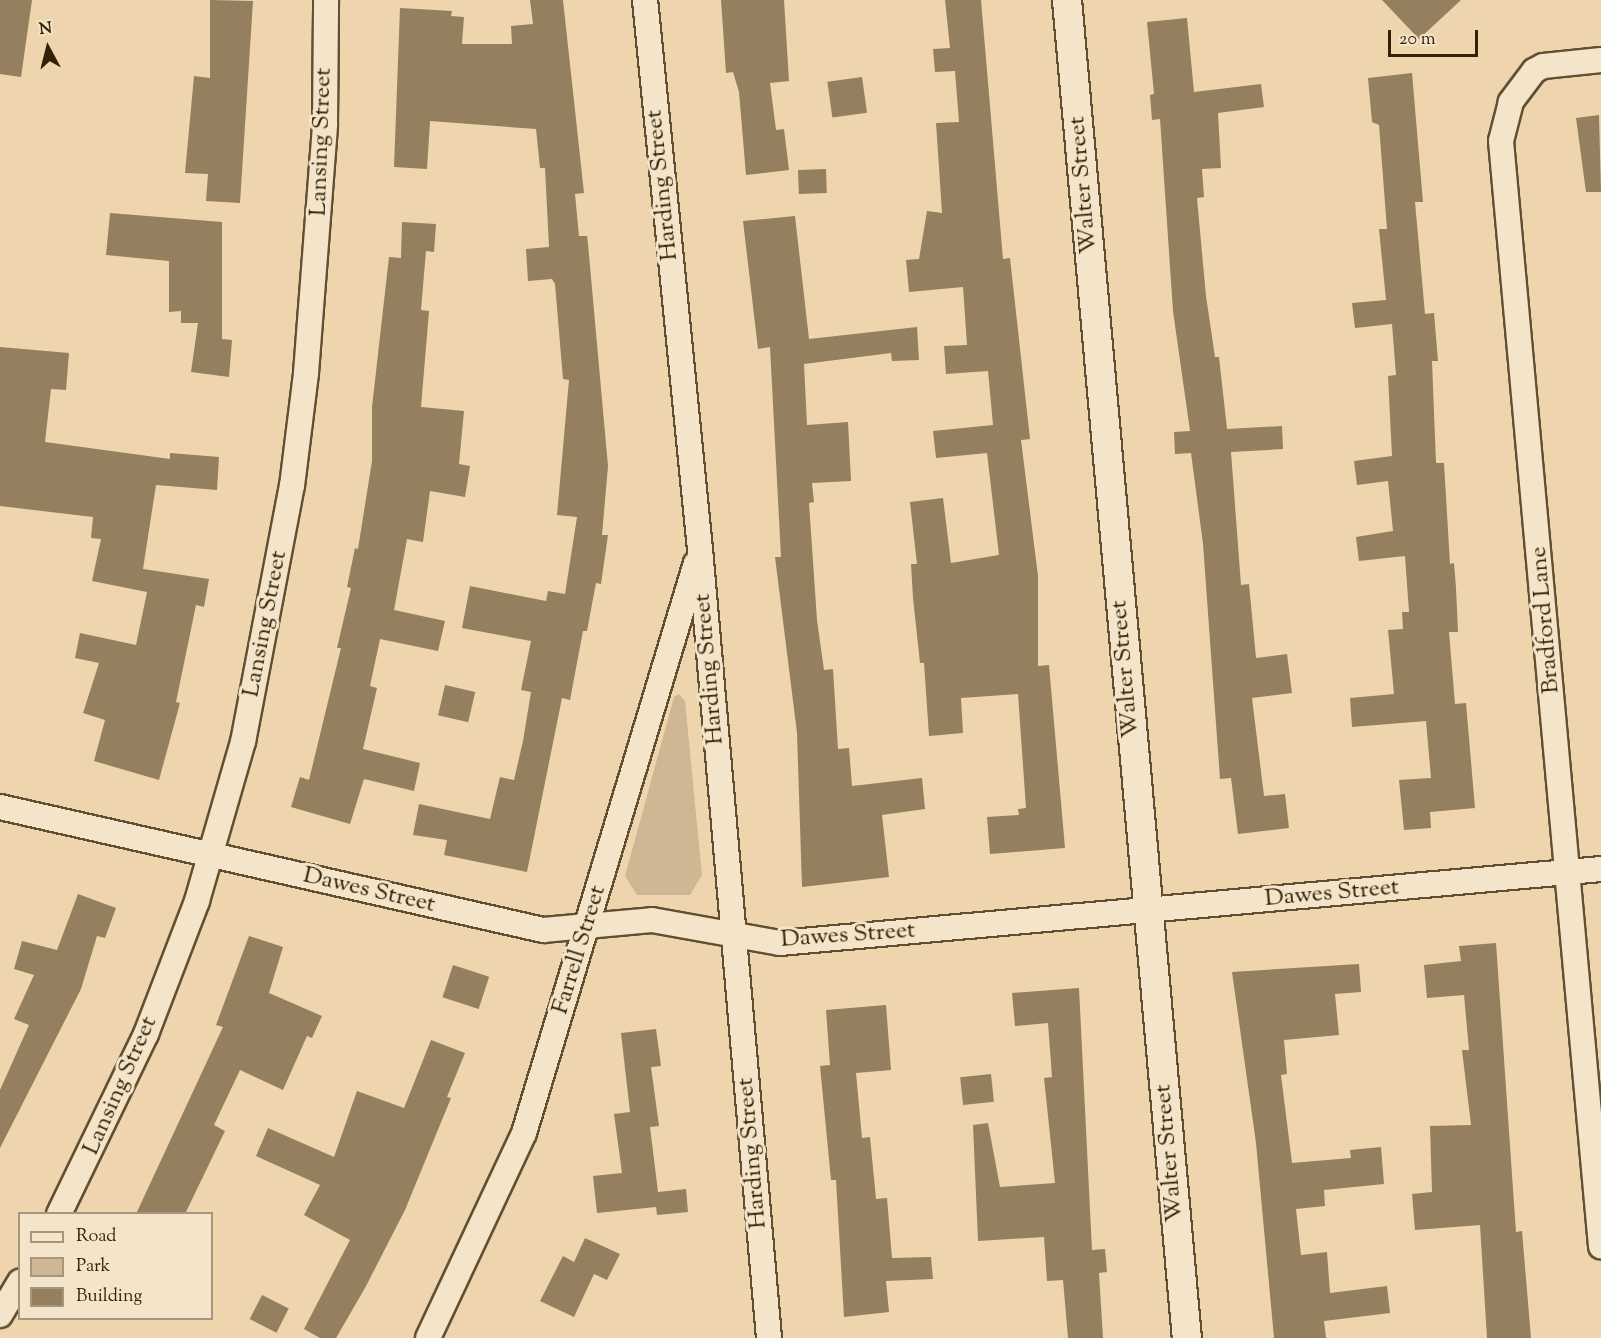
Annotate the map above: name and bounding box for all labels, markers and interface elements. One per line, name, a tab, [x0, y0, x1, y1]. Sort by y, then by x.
text: N	[38, 17, 53, 42]
north arrow	[18, 18, 78, 78]
scale bar	[1391, 18, 1481, 56]
text: 20 m	[1399, 27, 1436, 53]
street label: Lansing Street	[305, 67, 339, 217]
street label: Harding Street	[641, 108, 685, 262]
street label: Walter Street	[1064, 115, 1104, 255]
street label: Bradford Lane	[1525, 545, 1567, 695]
street label: Lansing Street	[238, 548, 294, 700]
street label: Harding Street	[689, 592, 731, 746]
street label: Walter Street	[1106, 599, 1146, 739]
street label: Dawes Street	[300, 862, 438, 920]
street label: Dawes Street	[1264, 874, 1400, 914]
street label: Farrell Street	[547, 882, 613, 1018]
street label: Dawes Street	[780, 917, 916, 955]
street label: Lansing Street	[78, 1012, 164, 1160]
street label: Harding Street	[732, 1076, 774, 1230]
street label: Walter Street	[1150, 1083, 1190, 1223]
legend	[18, 1212, 213, 1320]
text: Road	[76, 1224, 116, 1250]
text: Park	[76, 1254, 110, 1280]
text: Building	[76, 1284, 142, 1310]

